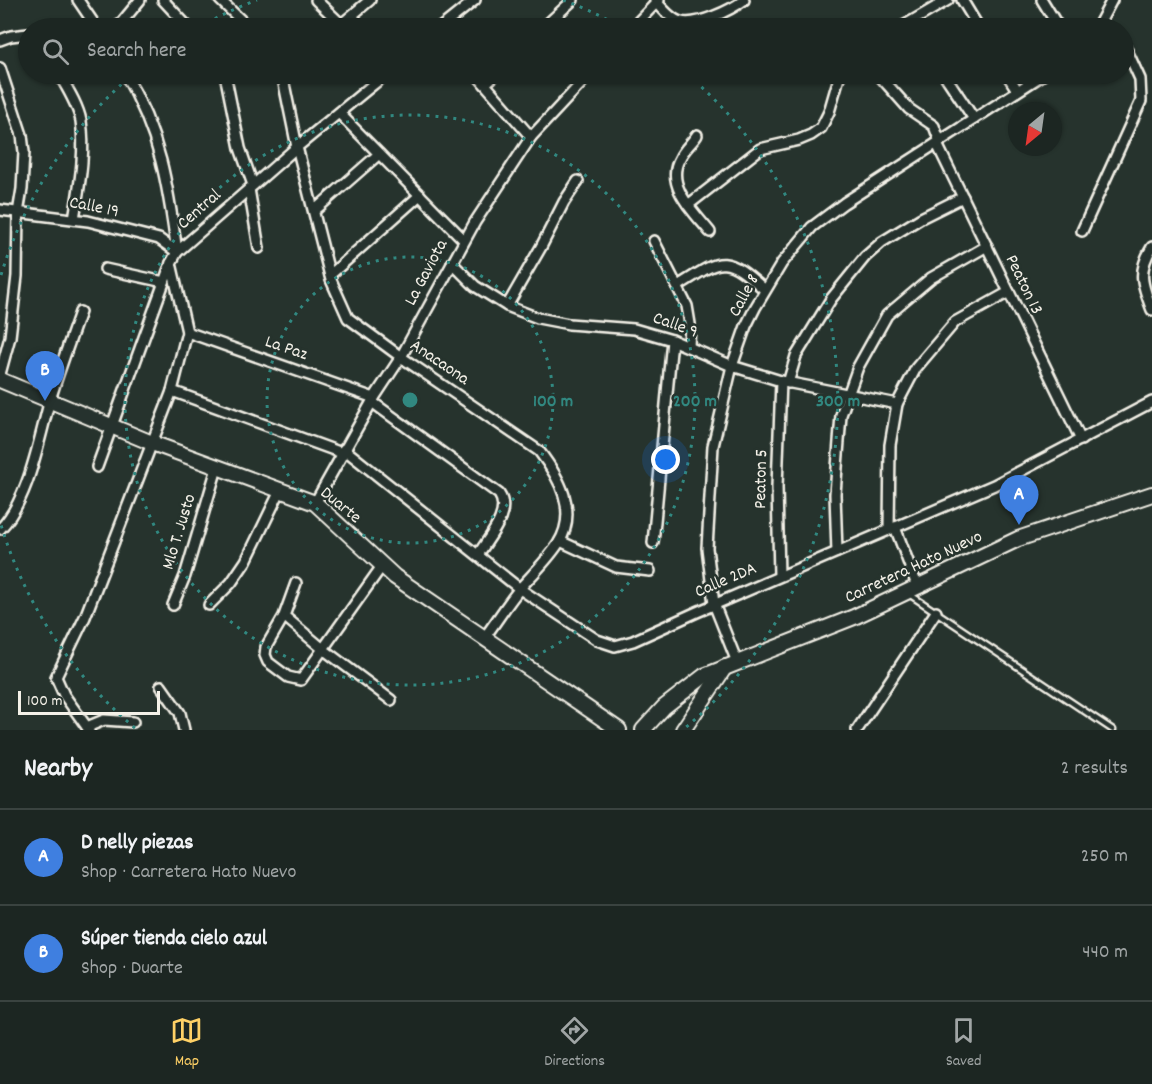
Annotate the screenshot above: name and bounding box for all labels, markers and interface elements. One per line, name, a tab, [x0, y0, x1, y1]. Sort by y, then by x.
search box	[18, 18, 1134, 84]
icon: search	[39, 35, 72, 68]
text: Search here	[87, 36, 186, 67]
north arrow	[1008, 102, 1062, 156]
street label: Central	[172, 183, 228, 236]
street label: Calle 19	[67, 191, 121, 225]
street label: La Gaviota	[399, 235, 455, 310]
street label: Peaton 13	[998, 251, 1048, 319]
street label: Calle 8	[723, 270, 767, 322]
street label: Calle 9	[649, 306, 701, 346]
street label: La Paz	[261, 330, 311, 368]
street label: Anacaona	[404, 334, 474, 392]
pin: B	[26, 352, 64, 401]
centre of rings	[400, 390, 420, 410]
text: 100 m	[533, 390, 573, 415]
text: 200 m	[673, 390, 717, 415]
text: 300 m	[816, 390, 860, 415]
your location	[651, 445, 680, 474]
street label: Peaton 5	[749, 449, 775, 509]
pin: A	[1000, 476, 1038, 525]
street label: Duarte	[314, 482, 366, 530]
street label: Mlo T. Justo	[157, 491, 203, 573]
street label: Carretera Hato Nuevo	[841, 525, 987, 611]
street label: Calle 2DA	[691, 557, 761, 605]
scale bar	[18, 688, 160, 716]
text: 100 m	[27, 690, 63, 713]
text: Nearby	[24, 751, 92, 788]
text: 2 results	[1061, 755, 1128, 783]
text: D nelly piezas	[81, 828, 193, 859]
text: A	[38, 843, 49, 871]
text: 250 m	[1081, 843, 1128, 871]
text: Shop · Carretera Hato Nuevo	[81, 859, 296, 887]
text: Súper tienda cielo azul	[81, 924, 267, 955]
text: B	[39, 939, 48, 967]
text: 440 m	[1082, 939, 1128, 967]
text: Shop · Duarte	[81, 955, 183, 983]
tab: Map	[170, 1014, 203, 1073]
tab: Directions	[544, 1014, 605, 1073]
tab: Saved	[946, 1014, 982, 1073]

